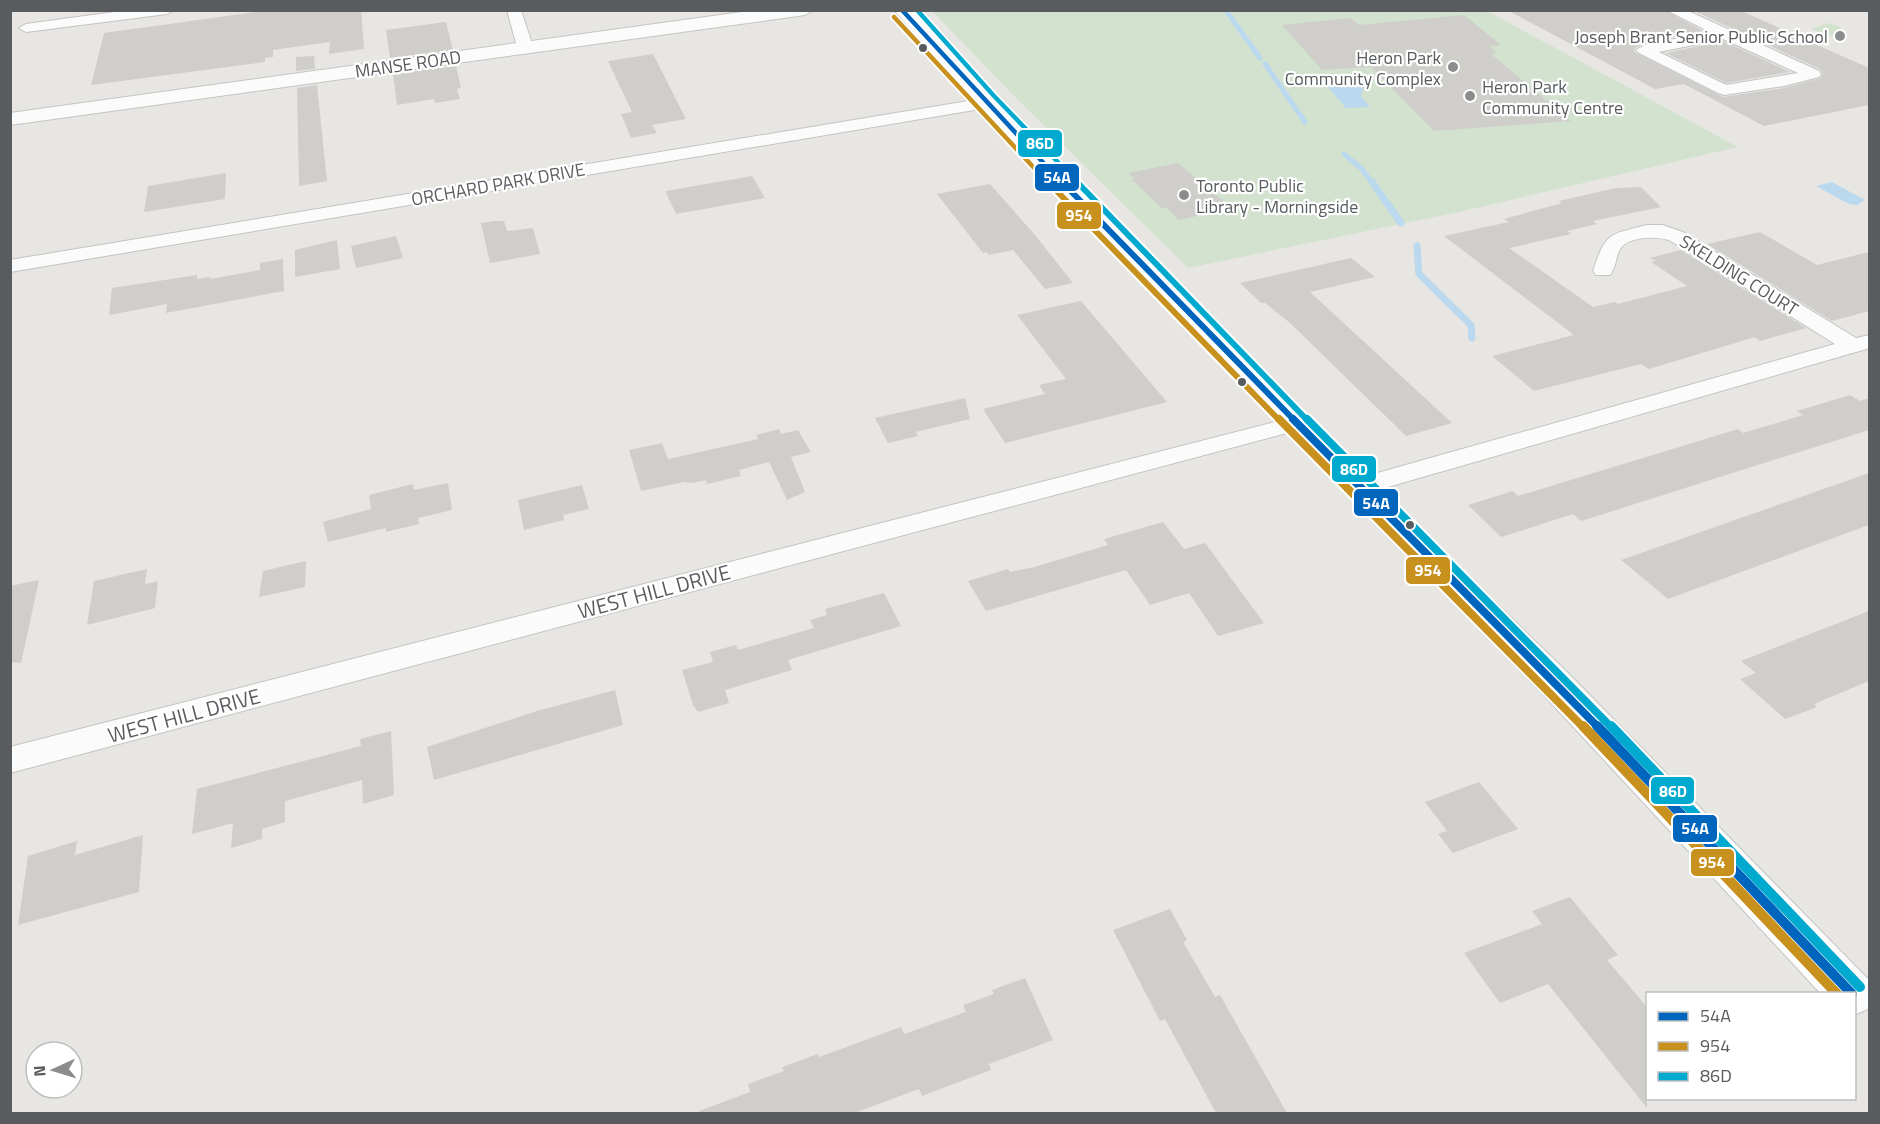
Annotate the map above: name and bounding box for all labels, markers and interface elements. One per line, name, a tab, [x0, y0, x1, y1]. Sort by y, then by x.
place label: Joseph Brant Senior Public School	[1574, 23, 1828, 50]
marker: Joseph Brant Senior Public School	[1833, 29, 1847, 43]
unlabelled marker	[917, 42, 929, 54]
street label: MANSE ROAD	[353, 43, 463, 85]
place label: Heron Park Community Complex	[1285, 44, 1441, 92]
marker: Heron Park Community Complex	[1446, 60, 1460, 74]
place label: Heron Park Community Centre	[1482, 73, 1623, 121]
marker: Heron Park Community Centre	[1463, 89, 1477, 103]
line badge: 86D	[1017, 129, 1063, 158]
text: 86D	[1026, 131, 1054, 155]
street label: ORCHARD PARK DRIVE	[409, 155, 587, 213]
line badge: 54A	[1034, 163, 1080, 192]
text: 54A	[1043, 165, 1071, 189]
place label: Toronto Public Library - Morningside	[1196, 172, 1358, 220]
marker: Toronto Public Library - Morningside	[1177, 188, 1191, 202]
line badge: 954	[1056, 201, 1102, 230]
text: 954	[1066, 203, 1092, 227]
street label: SKELDING COURT	[1674, 228, 1804, 323]
unlabelled marker	[1236, 376, 1248, 388]
line badge: 86D	[1331, 455, 1377, 483]
text: 86D	[1340, 457, 1368, 481]
line badge: 54A	[1353, 488, 1399, 517]
text: 54A	[1362, 491, 1390, 515]
unlabelled marker	[1404, 519, 1416, 531]
street label: WEST HILL DRIVE	[574, 555, 734, 627]
line badge: 954	[1405, 556, 1451, 585]
text: 954	[1415, 558, 1441, 582]
street label: WEST HILL DRIVE	[104, 679, 264, 751]
line badge: 86D	[1650, 776, 1695, 805]
text: 86D	[1659, 779, 1687, 803]
line badge: 54A	[1672, 814, 1718, 843]
text: 54A	[1681, 816, 1709, 840]
line badge: 954	[1690, 848, 1735, 877]
text: 954	[1699, 850, 1725, 874]
legend	[1646, 992, 1856, 1100]
text: 54A	[1700, 1002, 1731, 1029]
text: 954	[1700, 1032, 1730, 1059]
north arrow	[24, 1040, 84, 1100]
text: 86D	[1700, 1062, 1732, 1089]
text: N	[27, 1065, 51, 1077]

